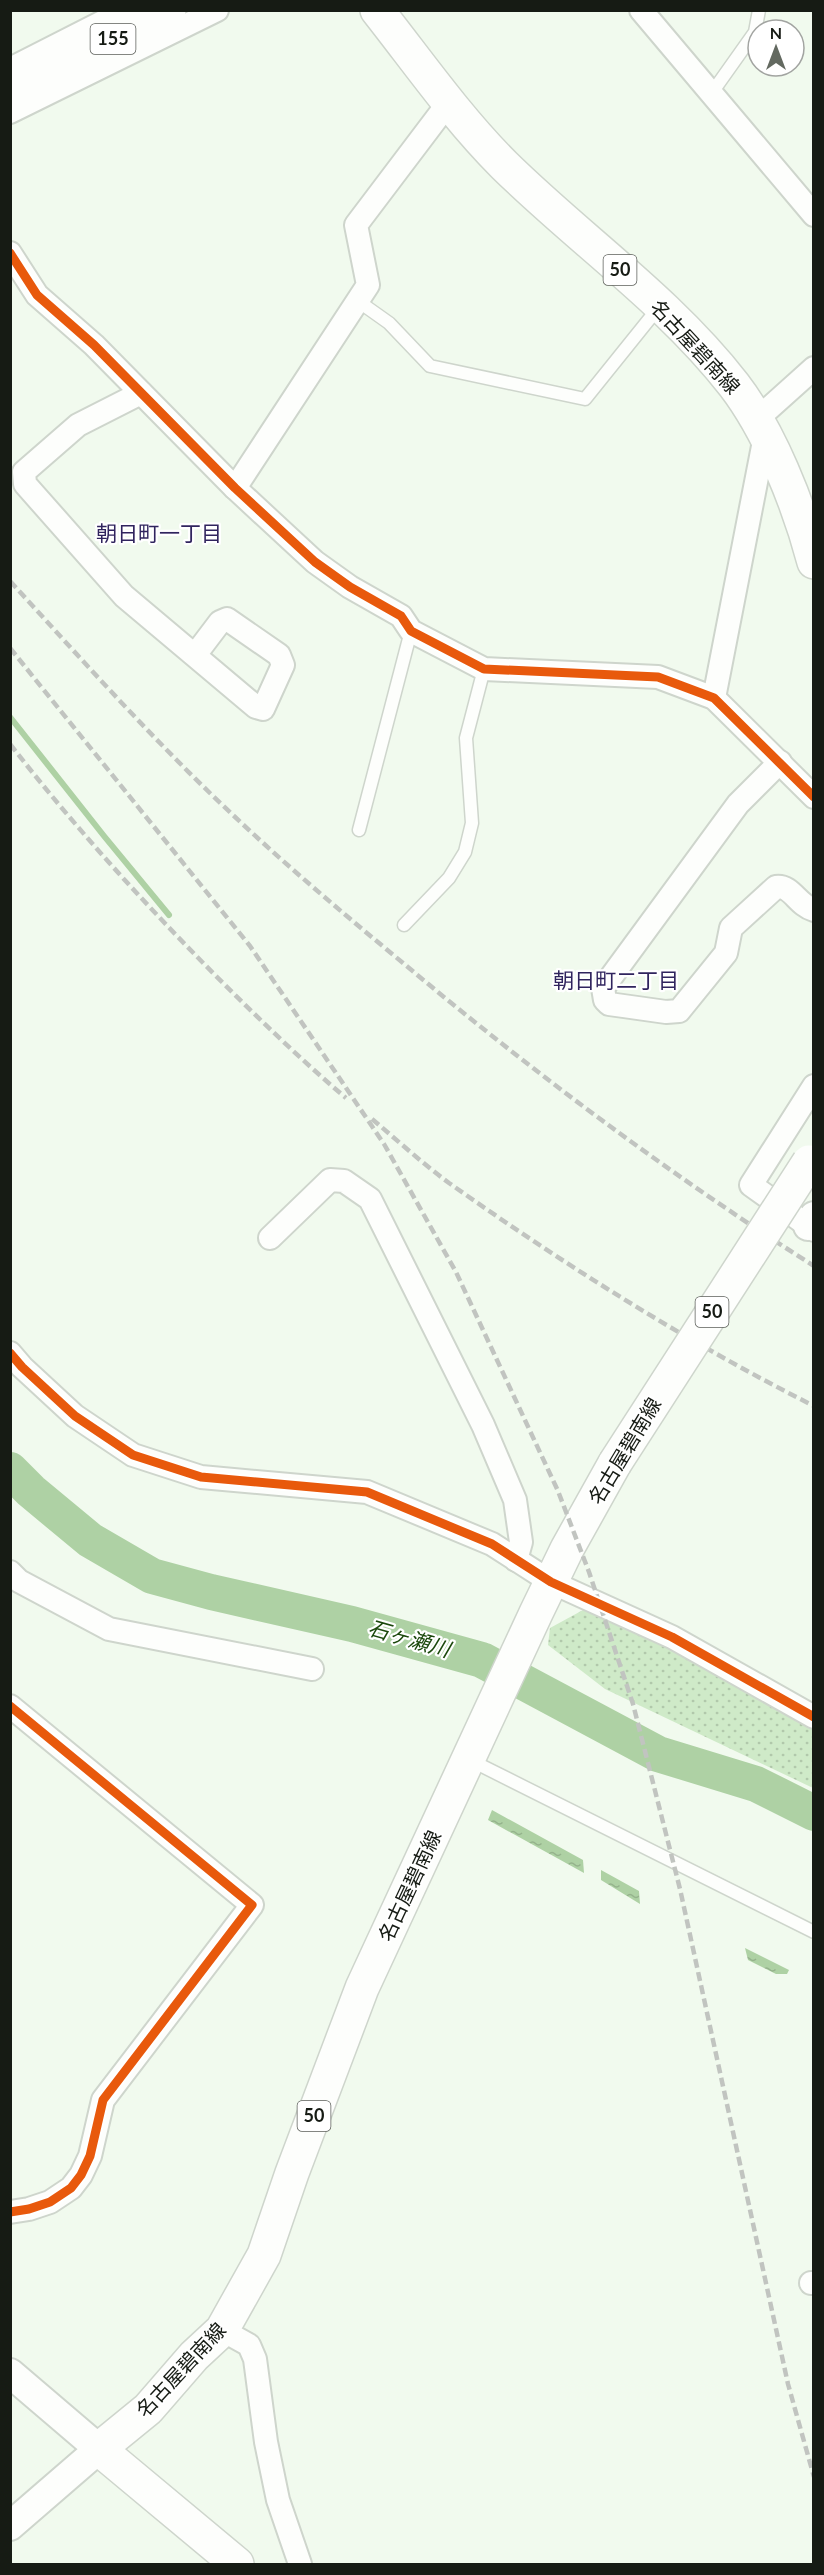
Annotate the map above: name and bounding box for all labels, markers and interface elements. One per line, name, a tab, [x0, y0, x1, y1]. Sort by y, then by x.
north arrow	[746, 18, 806, 78]
text: N	[770, 23, 782, 42]
road number: 155	[90, 24, 136, 54]
road number: 50	[604, 255, 636, 285]
street label: 名古屋碧南線	[646, 294, 745, 398]
district label: 朝日町一丁目	[96, 520, 222, 545]
district label: 朝日町二丁目	[553, 967, 679, 992]
road number: 50	[696, 1297, 728, 1327]
street label: 名古屋碧南線	[583, 1393, 665, 1508]
water label: 石ヶ瀬川	[366, 1614, 455, 1662]
street label: 名古屋碧南線	[373, 1826, 445, 1945]
road number: 50	[298, 2101, 330, 2131]
street label: 名古屋碧南線	[131, 2317, 230, 2421]

